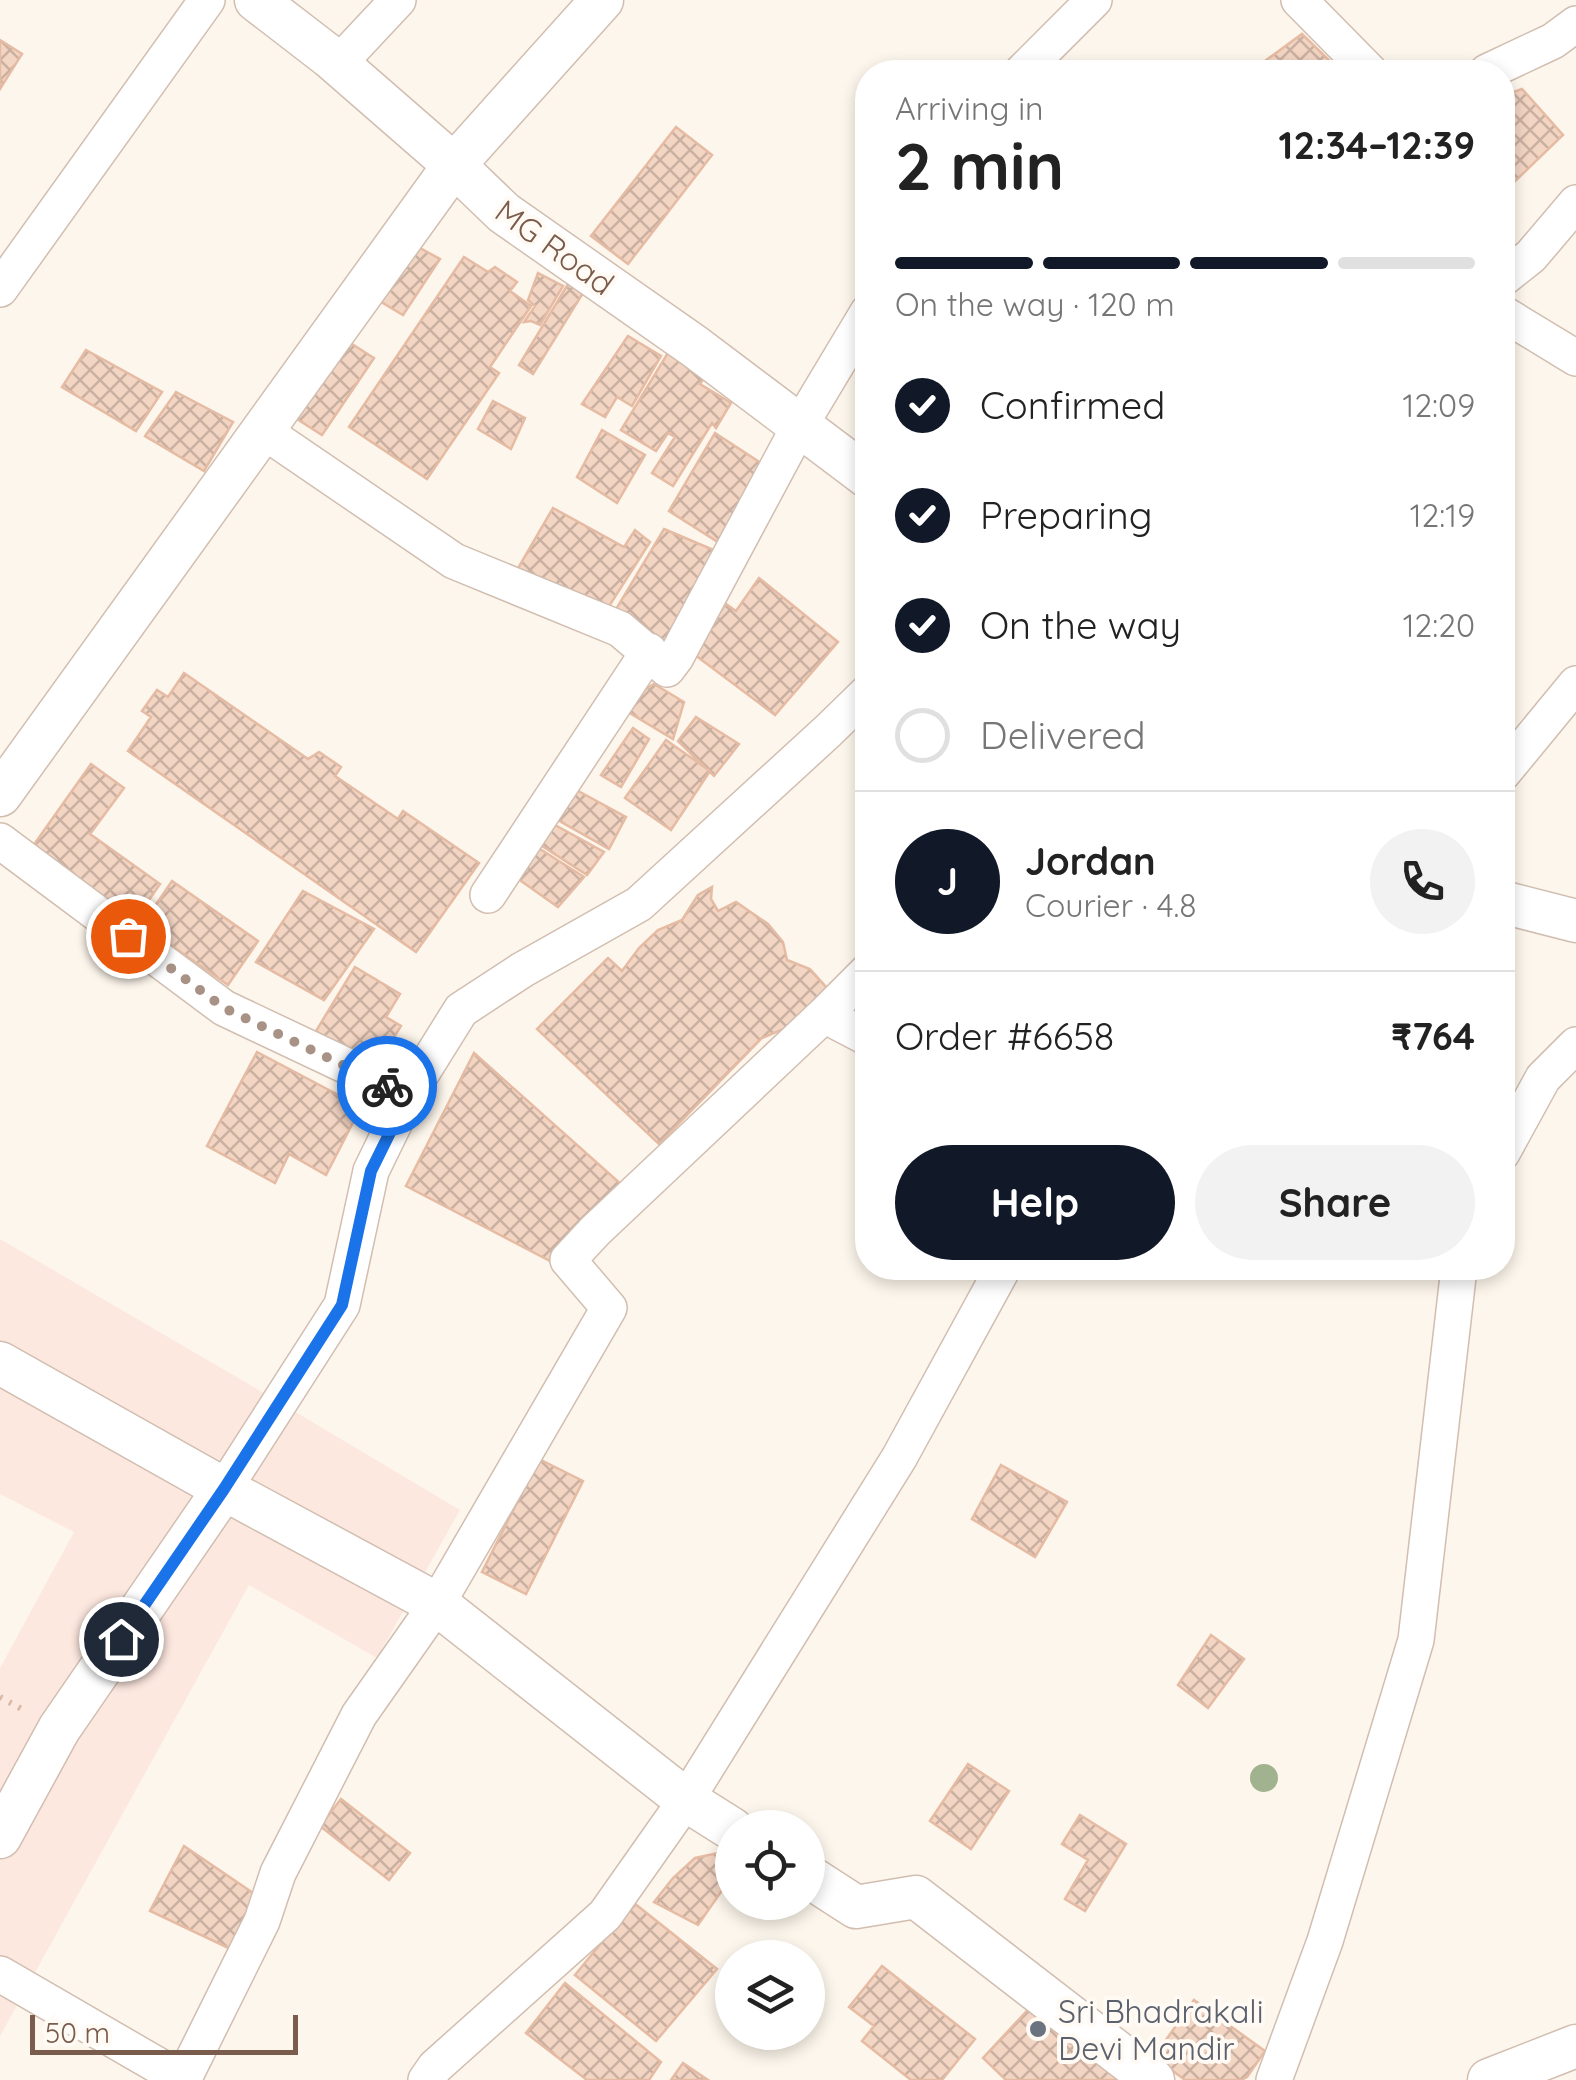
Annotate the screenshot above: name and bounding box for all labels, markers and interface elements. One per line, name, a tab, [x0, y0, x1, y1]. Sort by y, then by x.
text: Arriving in	[895, 88, 1044, 128]
text: 12:34–12:39	[1279, 121, 1475, 169]
text: 2 min	[895, 125, 1064, 206]
street label: MG Road	[488, 191, 622, 303]
text: On the way · 120 m	[895, 284, 1175, 324]
icon: check	[895, 378, 950, 433]
text: Confirmed	[980, 381, 1165, 429]
text: 12:09	[1403, 385, 1475, 425]
icon: check	[895, 488, 950, 543]
text: Preparing	[980, 491, 1152, 539]
text: 12:19	[1410, 495, 1475, 535]
icon: check	[895, 598, 950, 653]
text: On the way	[980, 601, 1181, 649]
text: 12:20	[1403, 605, 1475, 645]
text: Delivered	[980, 711, 1146, 759]
button: phone	[1370, 829, 1475, 934]
text: Jordan	[1025, 837, 1156, 885]
text: J	[937, 857, 958, 905]
text: Courier · 4.8	[1025, 885, 1197, 925]
pin	[86, 894, 171, 979]
icon: bag	[101, 909, 156, 964]
text: Order #6658	[895, 1012, 1114, 1060]
text: ₹764	[1391, 1012, 1475, 1060]
courier	[337, 1036, 437, 1136]
icon: bike	[360, 1059, 415, 1114]
button: Help	[895, 1145, 1175, 1260]
button: Share	[1195, 1145, 1475, 1260]
pin	[79, 1597, 164, 1682]
icon: home	[94, 1612, 149, 1667]
map controls	[715, 1810, 825, 2050]
button: locate	[715, 1810, 825, 1920]
button: layers	[715, 1940, 825, 2050]
place label: Sri Bhadrakali Devi Mandir	[1058, 1991, 1264, 2068]
scale bar	[30, 2010, 298, 2054]
text: 50 m	[45, 2015, 110, 2050]
marker: Sri Bhadrakali Devi Mandir	[1027, 2018, 1049, 2040]

